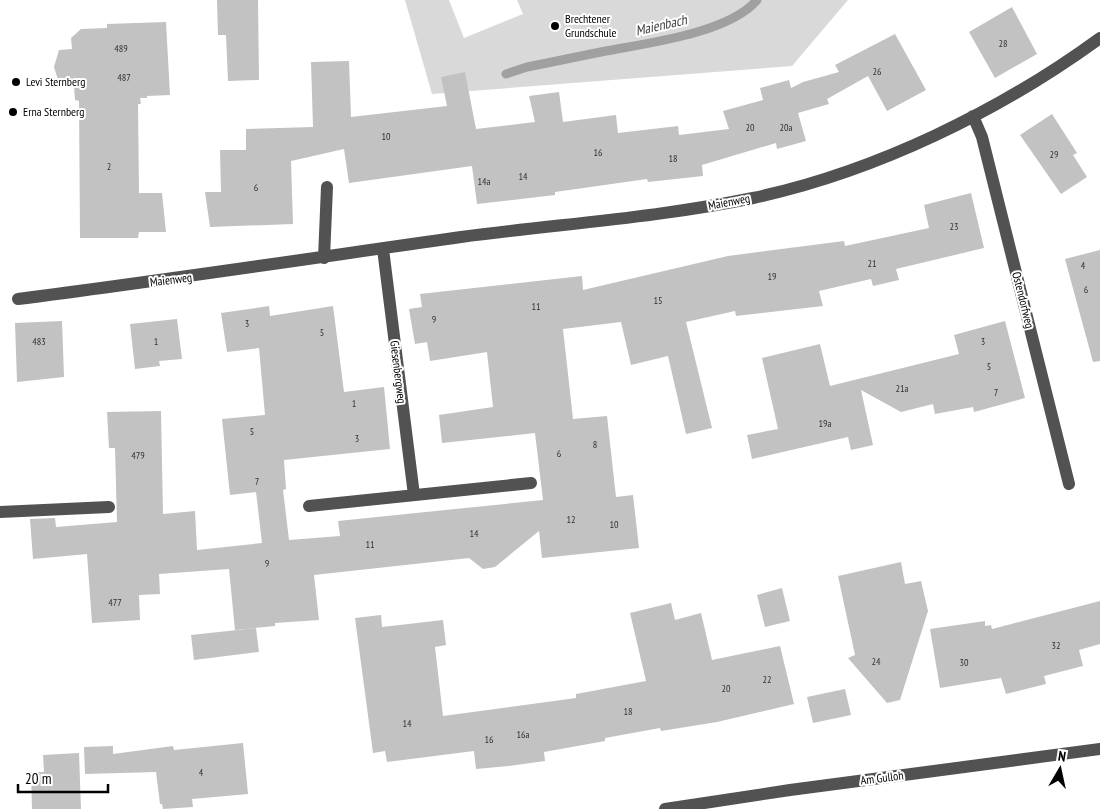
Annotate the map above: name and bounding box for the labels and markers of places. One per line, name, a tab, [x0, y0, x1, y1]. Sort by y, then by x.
place label: Brechtener Grundschule	[565, 11, 616, 40]
marker: Brechtener Grundschule	[549, 20, 561, 32]
place label: Levi Sternberg	[26, 74, 86, 89]
marker: Levi Sternberg	[10, 76, 22, 88]
place label: Erna Sternberg	[23, 104, 85, 119]
marker: Erna Sternberg	[7, 106, 19, 118]

